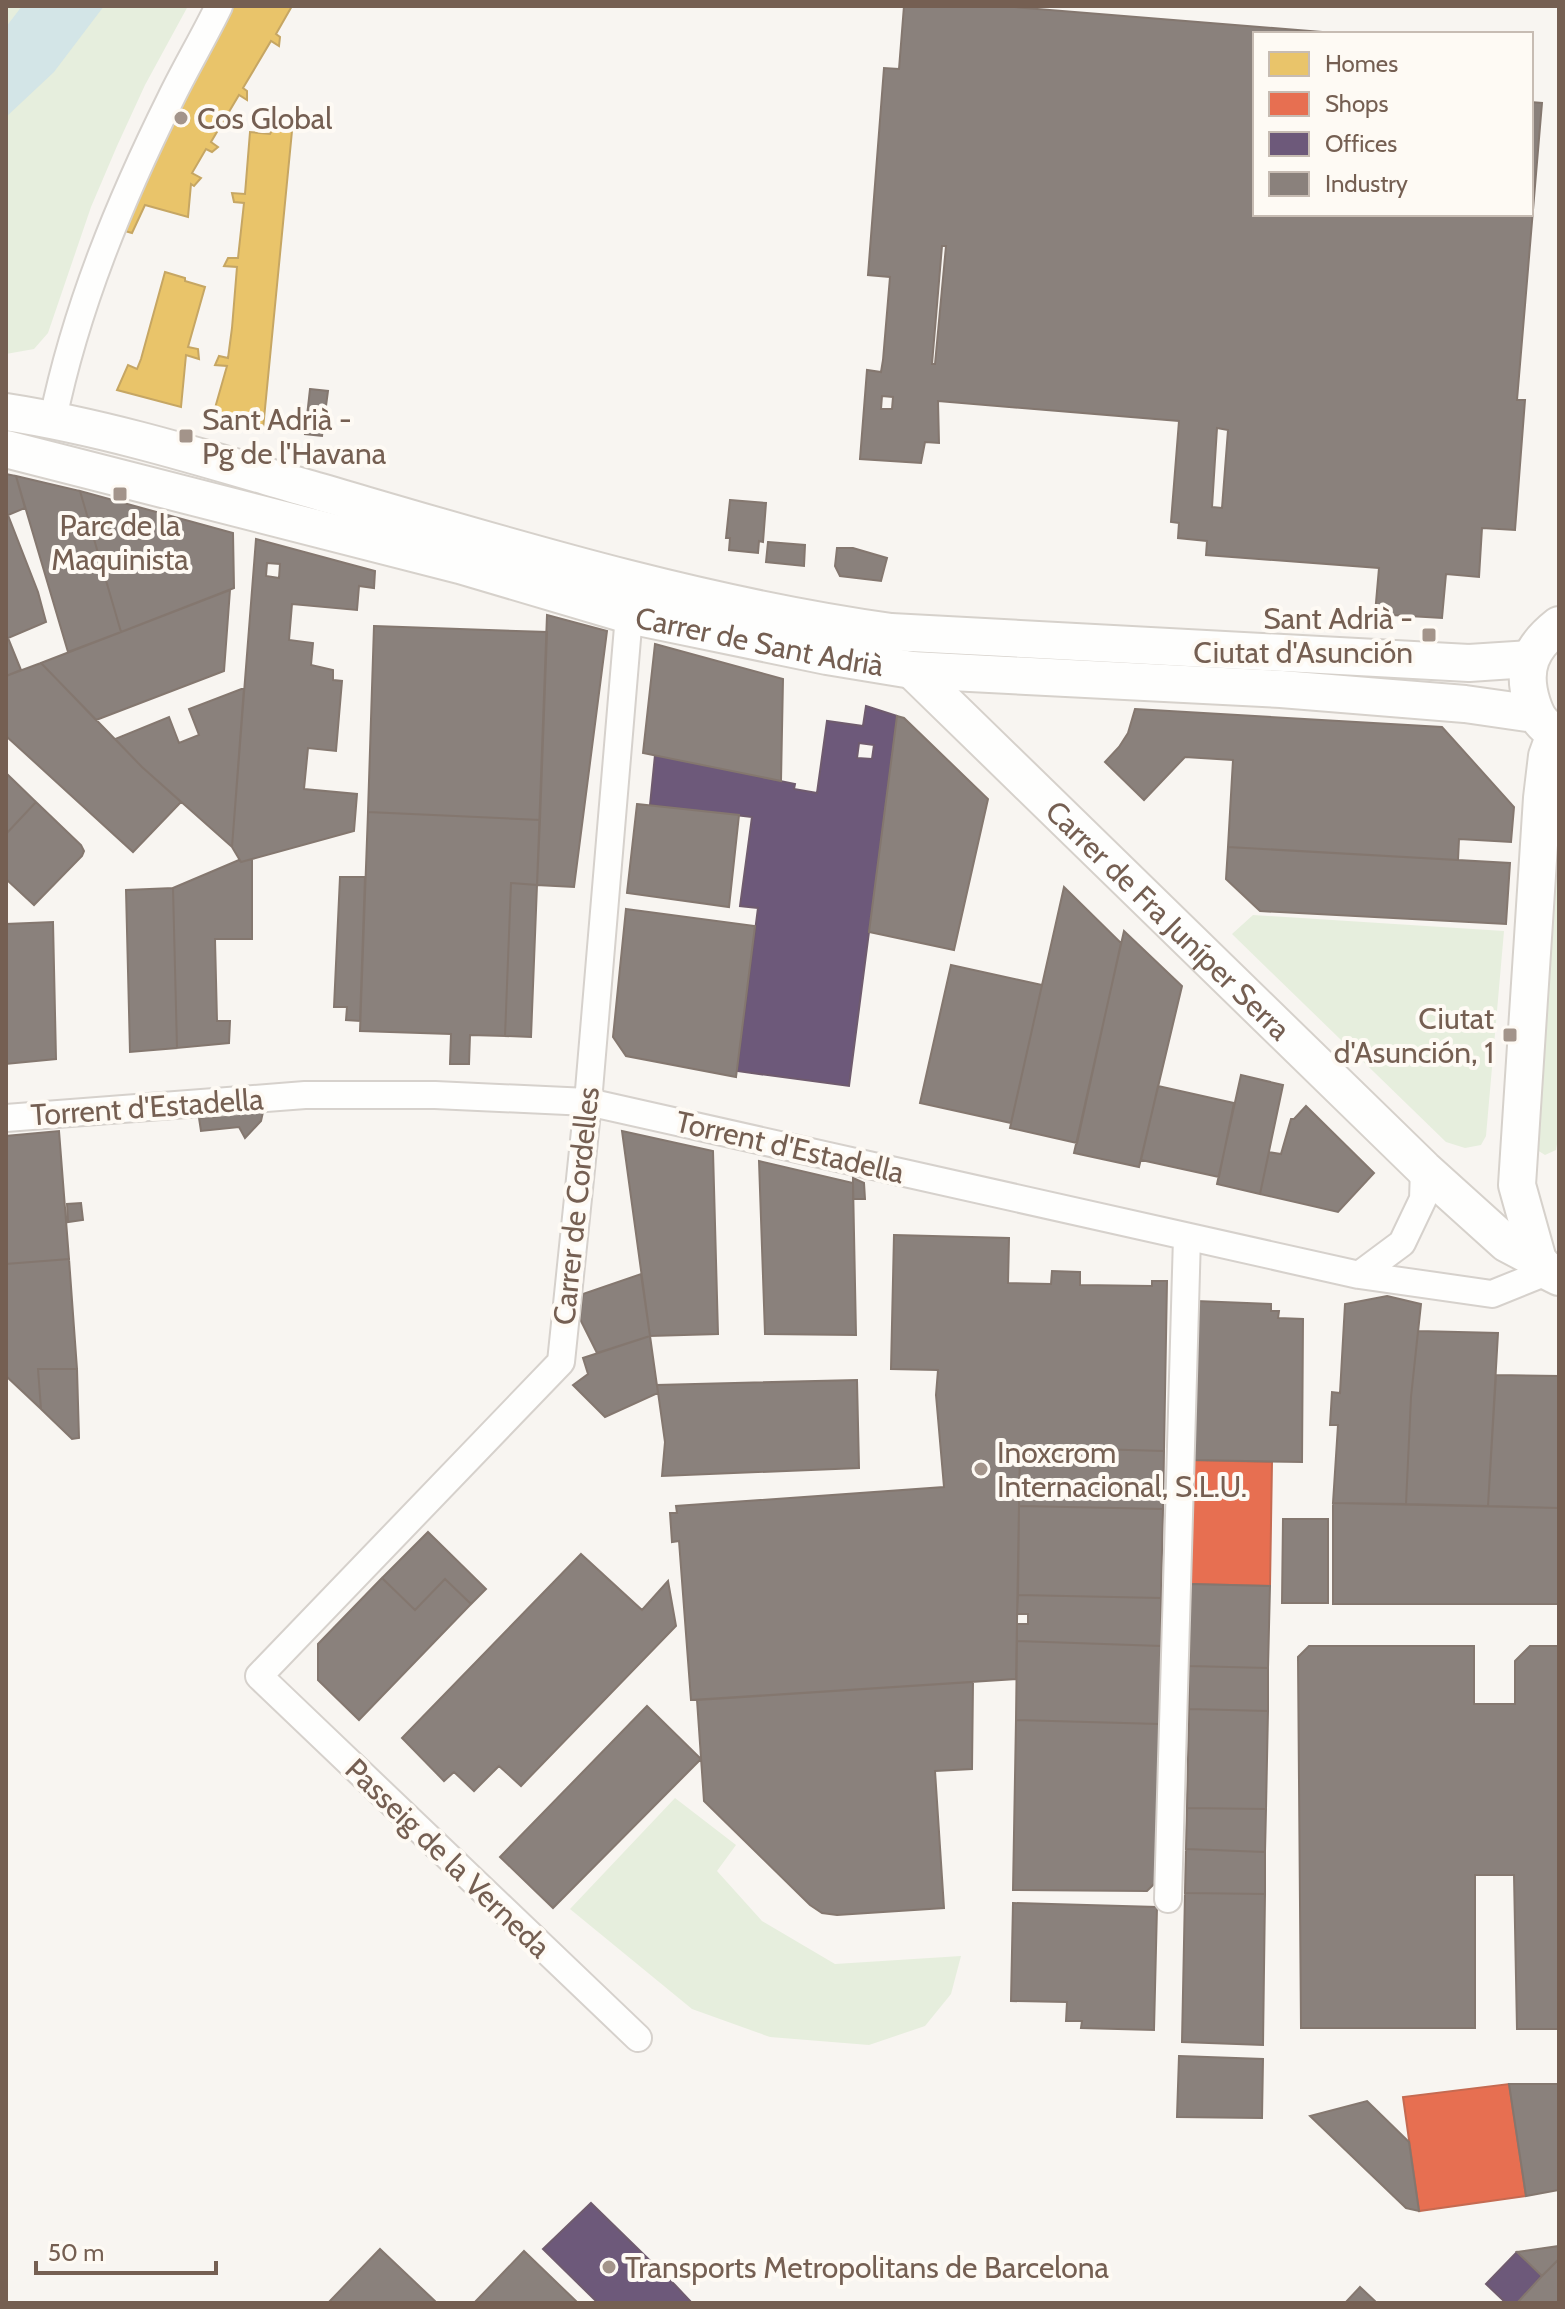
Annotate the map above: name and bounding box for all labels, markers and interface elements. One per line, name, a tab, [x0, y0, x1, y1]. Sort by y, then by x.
legend	[1253, 32, 1533, 216]
text: Homes	[1325, 49, 1398, 78]
text: Shops	[1325, 89, 1388, 118]
place label: Cos Global	[197, 100, 332, 137]
marker: Cos Global	[172, 109, 190, 127]
text: Offices	[1325, 129, 1397, 158]
text: Industry	[1325, 169, 1408, 198]
place label: Sant Adrià - Pg de l'Havana	[202, 401, 387, 472]
marker: Sant Adrià - Pg de l'Havana	[177, 427, 195, 445]
marker: Parc de la Maquinista	[111, 485, 129, 503]
place label: Parc de la Maquinista	[51, 507, 189, 578]
street label: Carrer de Sant Adrià	[632, 598, 887, 684]
place label: Sant Adrià - Ciutat d'Asunción	[1193, 600, 1413, 671]
marker: Sant Adrià - Ciutat d'Asunción	[1420, 626, 1438, 644]
street label: Carrer de Fra Juníper Serra	[1038, 792, 1299, 1048]
place label: Ciutat d'Asunción, 1	[1334, 1000, 1494, 1071]
marker: Ciutat d'Asunción, 1	[1501, 1026, 1519, 1044]
street label: Torrent d'Estadella	[29, 1080, 265, 1134]
street label: Carrer de Cordelles	[545, 1085, 607, 1327]
street label: Torrent d'Estadella	[672, 1103, 908, 1191]
place label: Inoxcrom Internacional, S.L.U.	[997, 1434, 1247, 1505]
marker: Inoxcrom Internacional, S.L.U.	[972, 1460, 990, 1478]
street label: Passeig de la Verneda	[338, 1751, 559, 1966]
scale bar	[36, 2225, 216, 2275]
text: 50 m	[48, 2238, 104, 2267]
place label: Transports Metropolitans de Barcelona	[625, 2249, 1109, 2286]
marker: Transports Metropolitans de Barcelona	[600, 2258, 618, 2276]

